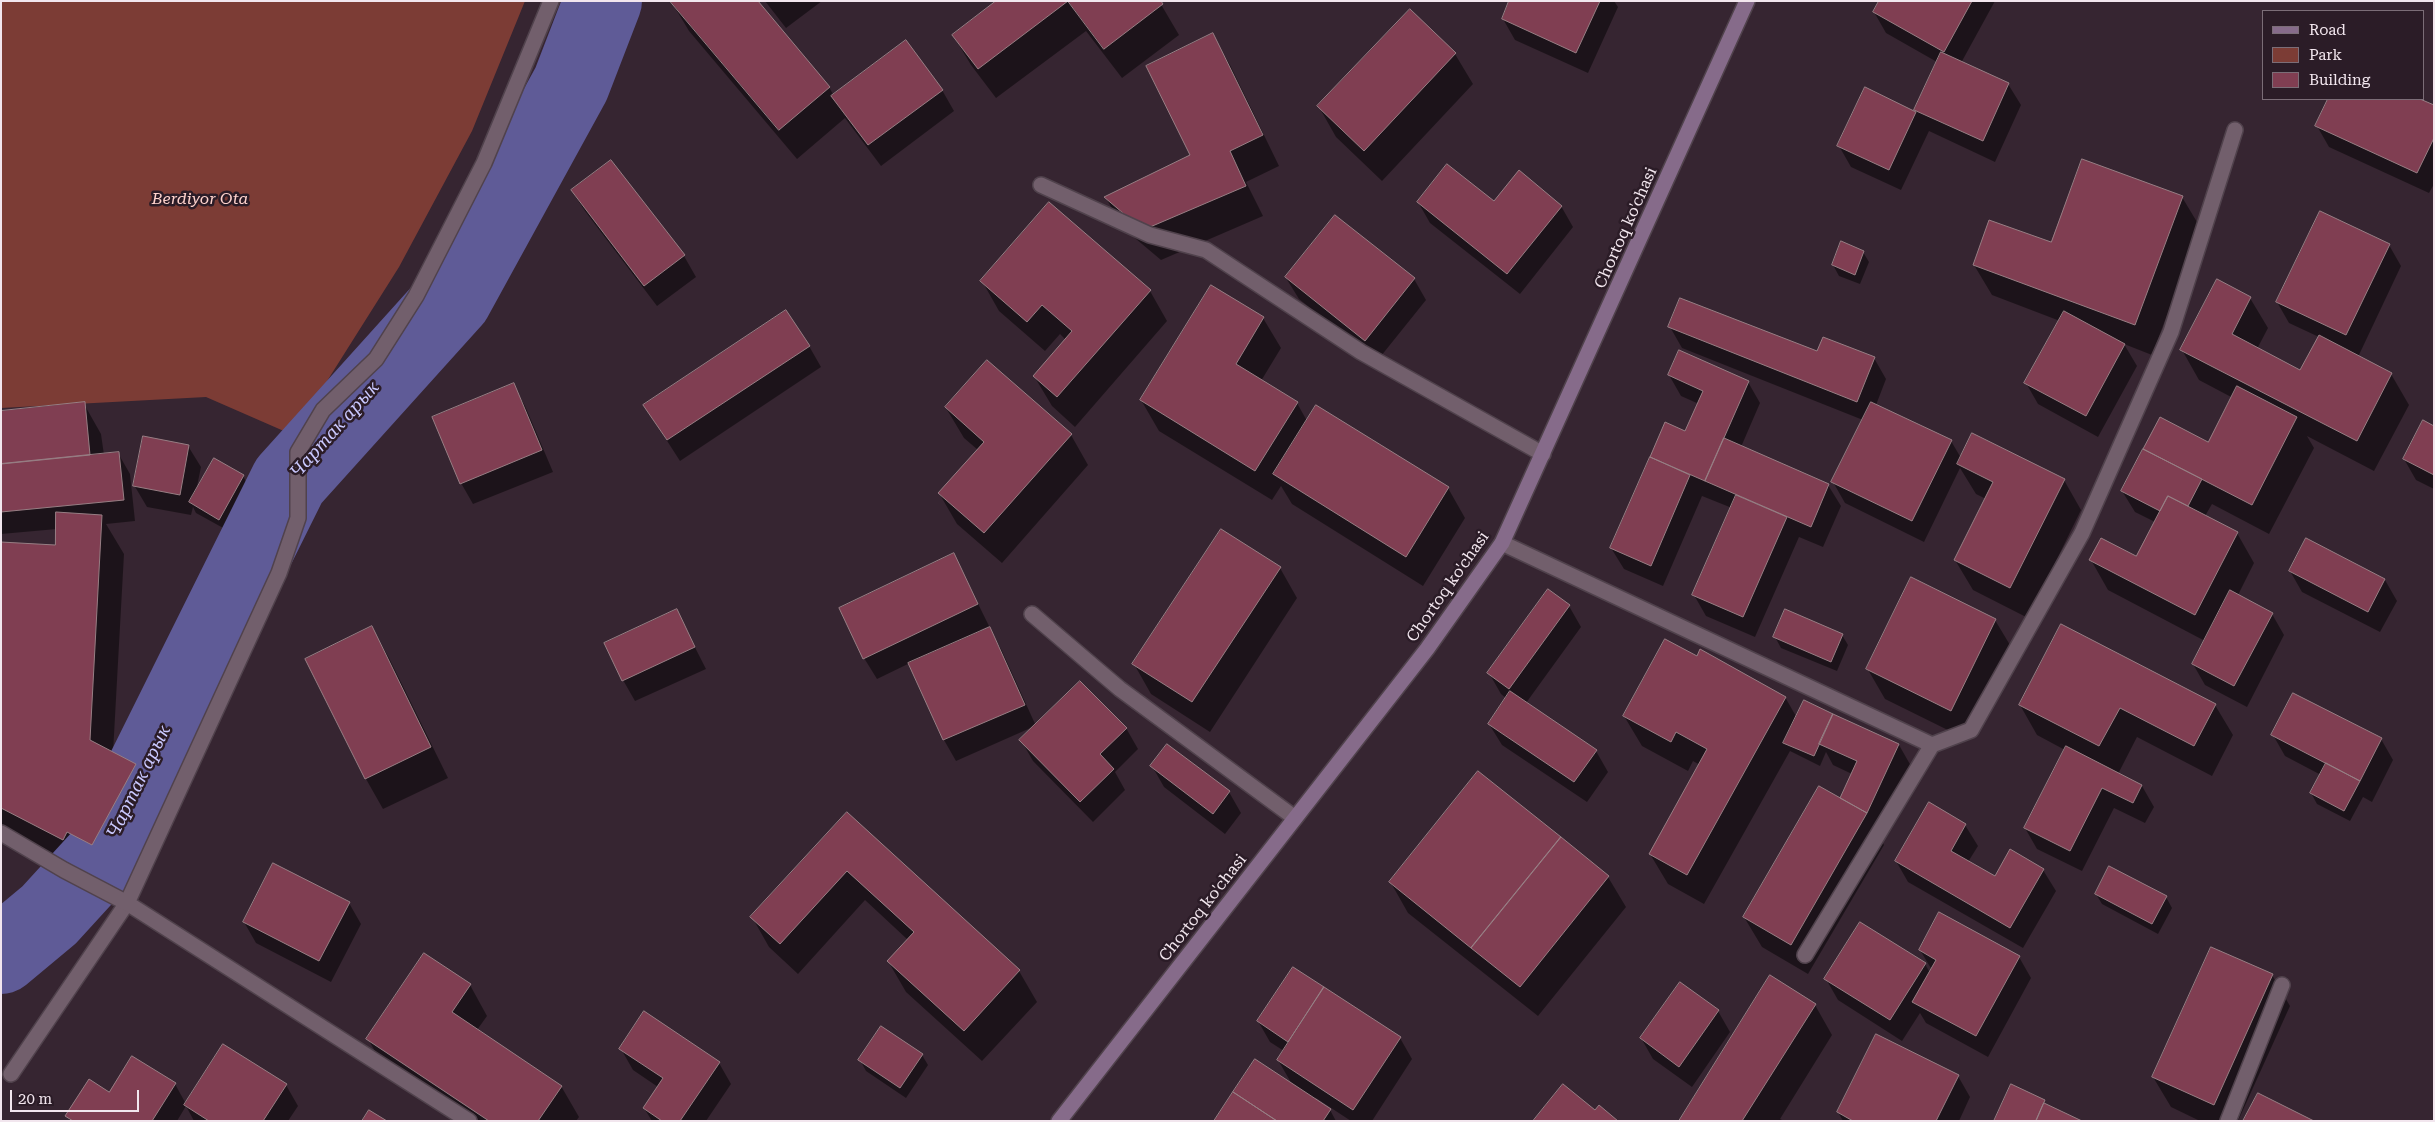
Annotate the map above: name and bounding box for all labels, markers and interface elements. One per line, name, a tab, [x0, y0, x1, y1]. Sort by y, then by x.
legend	[2262, 10, 2425, 100]
text: Road	[2309, 21, 2346, 39]
text: Park	[2309, 46, 2342, 64]
text: Building	[2309, 71, 2370, 89]
street label: Chortoq ko'chasi	[1591, 165, 1661, 291]
park label: Berdiyor Ota	[152, 189, 248, 209]
water label: Чартак арык	[286, 377, 384, 483]
street label: Chortoq ko'chasi	[1403, 528, 1493, 646]
water label: Чартак арык	[102, 722, 176, 842]
street label: Chortoq ko'chasi	[1155, 851, 1251, 965]
scale bar	[12, 1080, 141, 1112]
text: 20 m	[18, 1090, 52, 1108]

